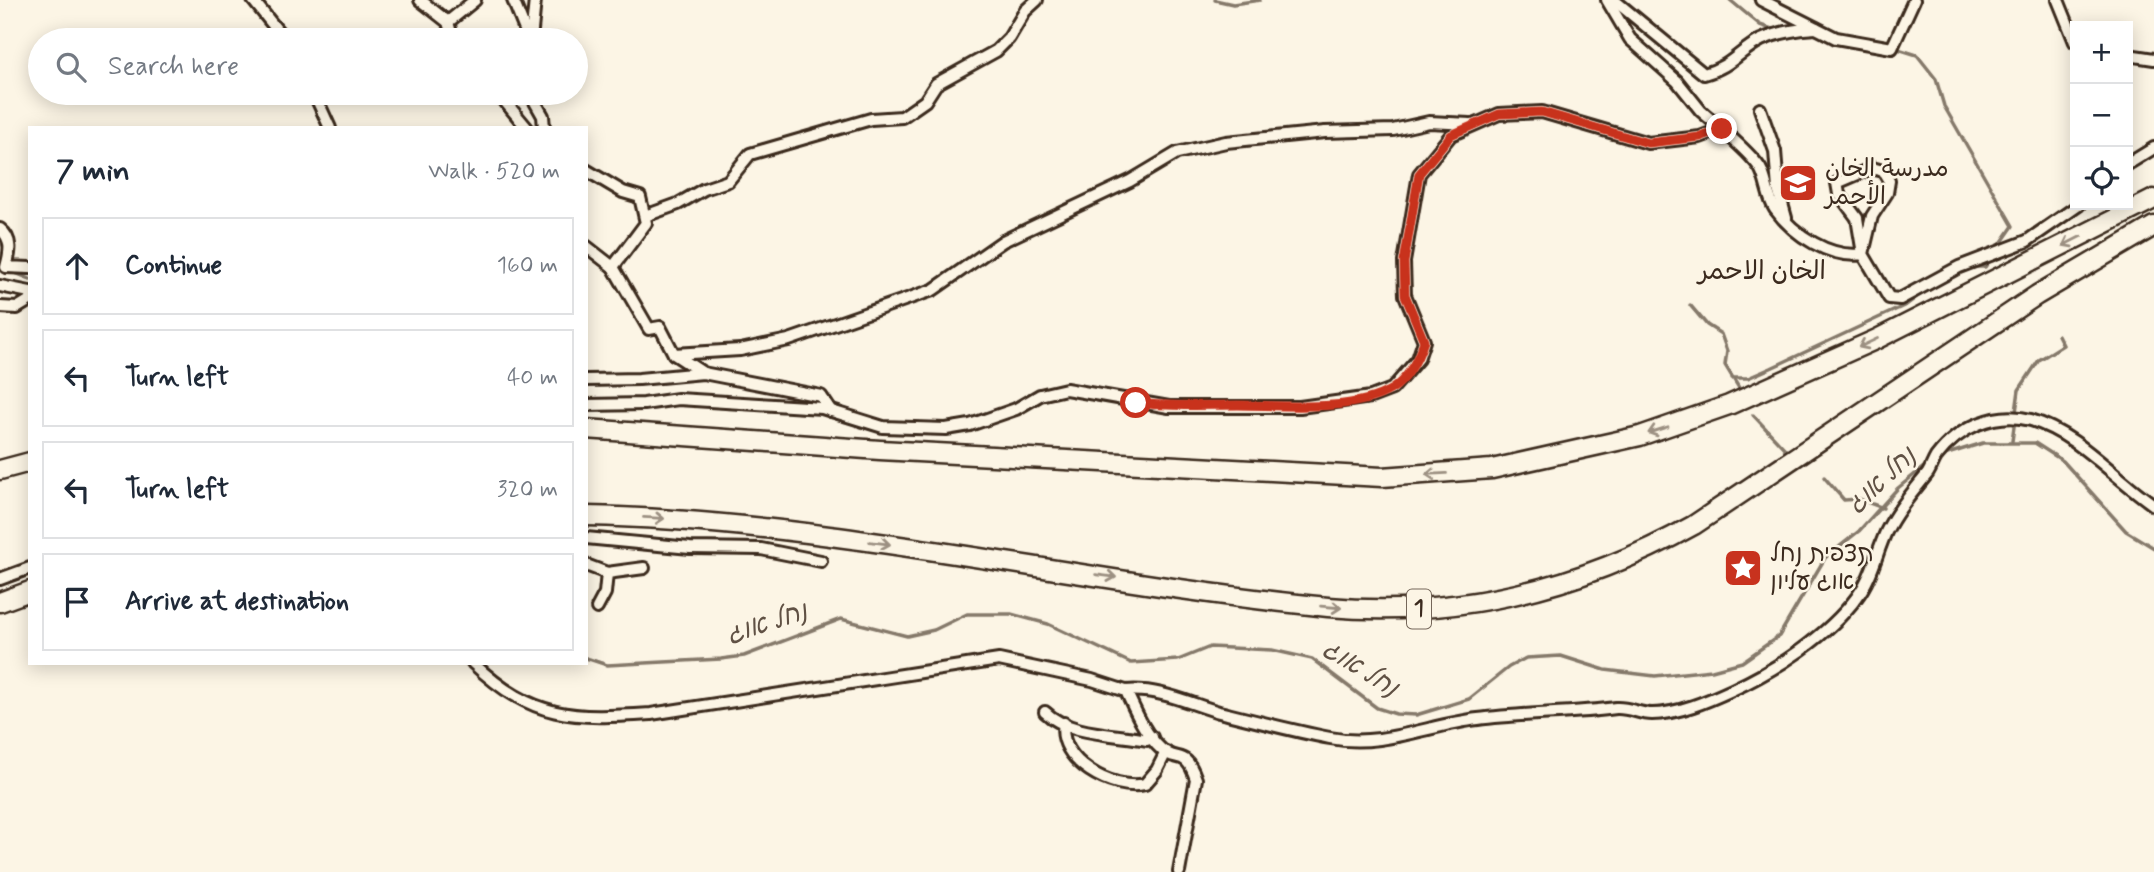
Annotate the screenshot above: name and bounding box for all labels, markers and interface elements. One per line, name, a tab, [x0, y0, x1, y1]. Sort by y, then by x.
map controls	[2070, 21, 2133, 210]
button: +	[2070, 21, 2133, 84]
search box	[28, 28, 588, 105]
icon: search	[52, 48, 90, 86]
text: Search here	[108, 50, 239, 84]
button: −	[2070, 84, 2133, 147]
route end	[1706, 113, 1737, 144]
button: locate	[2070, 147, 2133, 210]
text: 7 min	[56, 152, 130, 191]
place label: مدرسة الخان الأحمر	[1823, 154, 1949, 213]
text: Walk · 520 m	[428, 157, 560, 187]
school or university icon: مدرسة الخان الأحمر	[1777, 162, 1819, 204]
one-way arrow	[2062, 235, 2082, 249]
icon: ahead	[58, 247, 96, 285]
text: Continue	[125, 249, 222, 283]
text: 160 m	[497, 251, 558, 281]
district label: الخان الاحمر	[1696, 255, 1826, 289]
one-way arrow	[1858, 336, 1879, 350]
icon: left	[58, 359, 96, 397]
text: Turn left	[125, 361, 229, 395]
text: 40 m	[507, 363, 558, 393]
route start	[1120, 387, 1151, 418]
one-way arrow	[1648, 425, 1670, 438]
water label: נחל אוג	[1840, 439, 1925, 522]
one-way arrow	[1424, 468, 1447, 481]
icon: left	[58, 471, 96, 509]
text: Turn left	[125, 473, 229, 507]
text: 320 m	[497, 475, 558, 505]
one-way arrow	[643, 512, 665, 525]
one-way arrow	[869, 537, 891, 550]
place label: תצפית נחל אוג עליון	[1770, 539, 1874, 598]
place icon: תצפית נחל אוג עליון	[1722, 547, 1764, 589]
one-way arrow	[1094, 570, 1116, 583]
icon: arrive	[58, 583, 96, 621]
text: Arrive at destination	[125, 585, 349, 619]
road number: 1	[1407, 590, 1431, 628]
water label: נחל אוג	[722, 595, 813, 653]
one-way arrow	[1319, 601, 1342, 614]
water label: נחל אוג	[1316, 633, 1405, 706]

